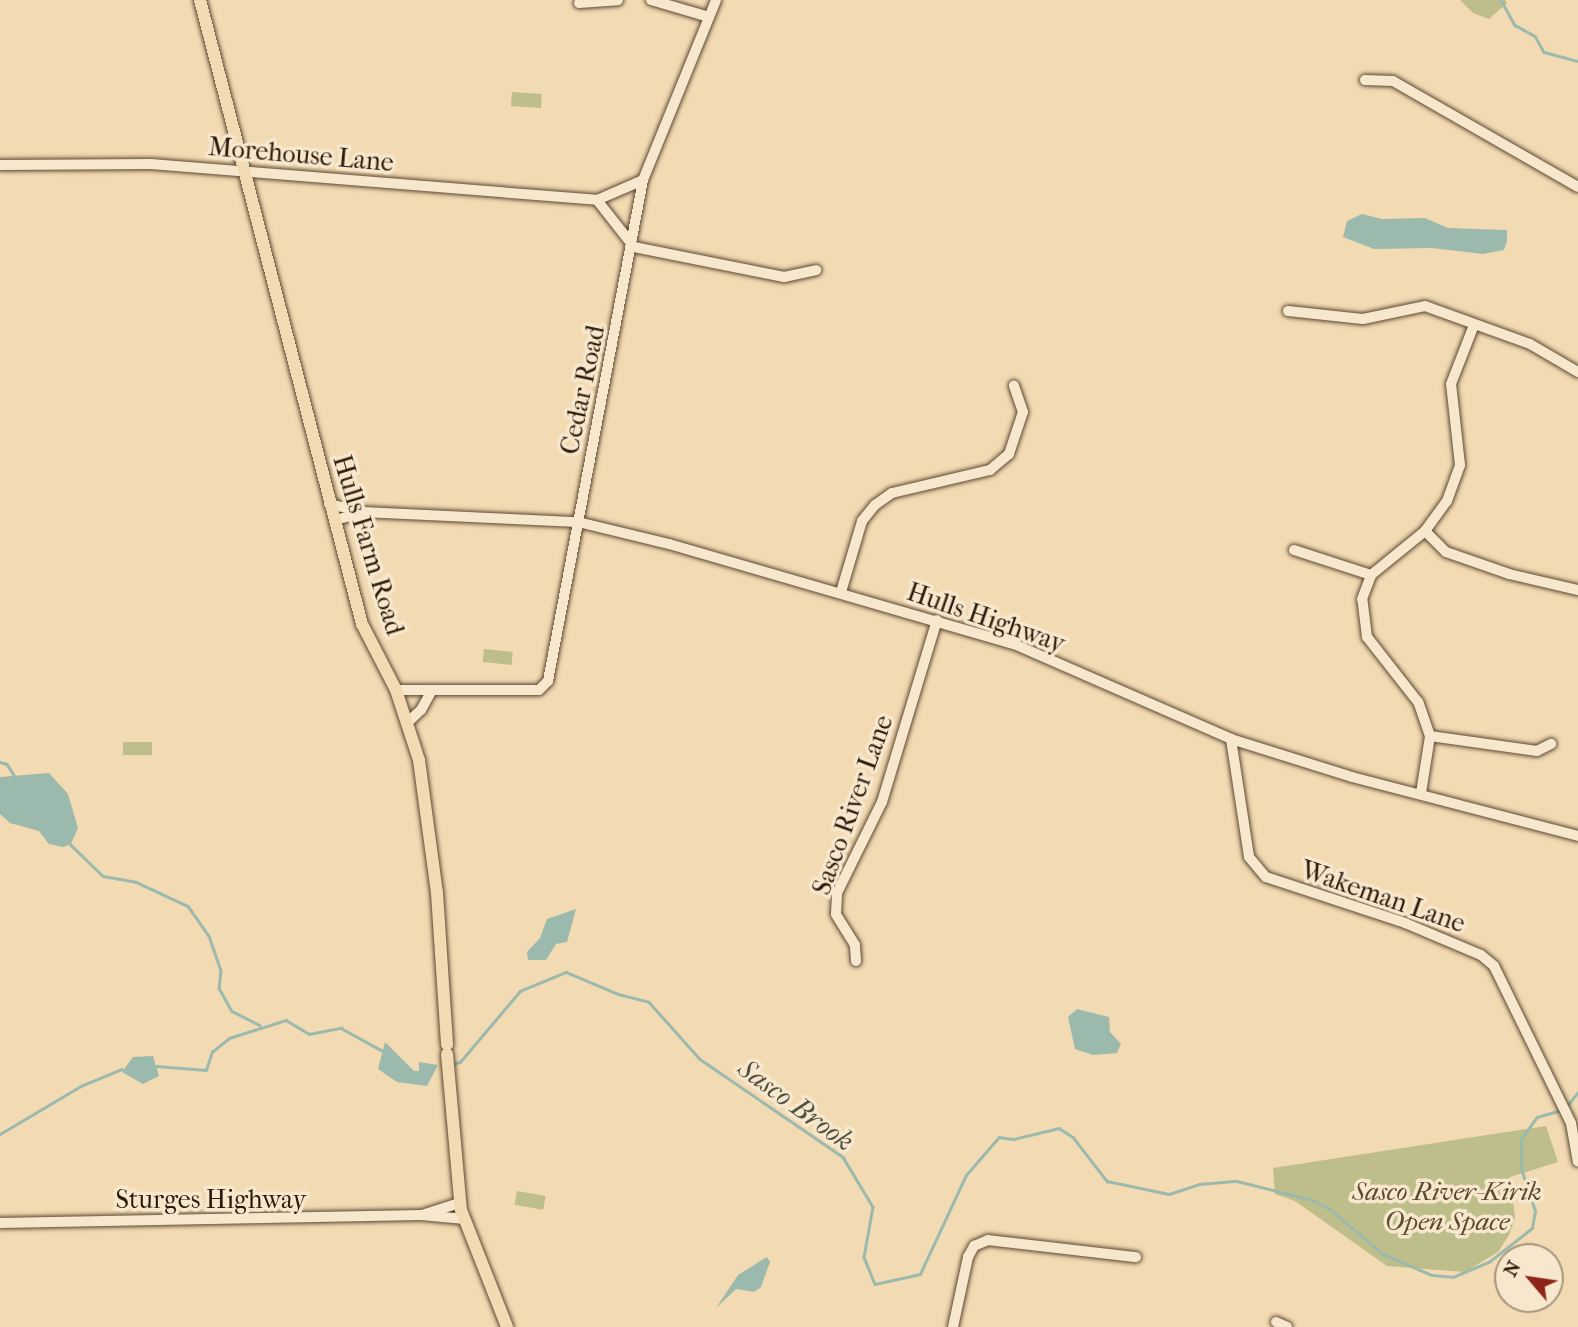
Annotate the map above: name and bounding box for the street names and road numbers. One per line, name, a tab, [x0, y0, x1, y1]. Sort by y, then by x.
street label: Morehouse Lane	[207, 131, 395, 179]
street label: Cedar Road	[554, 323, 612, 457]
street label: Hulls Farm Road	[326, 451, 410, 639]
street label: Hulls Highway	[903, 576, 1069, 660]
street label: Sasco River Lane	[806, 711, 900, 899]
street label: Wakeman Lane	[1297, 854, 1469, 940]
street label: Sturges Highway	[116, 1184, 306, 1216]

